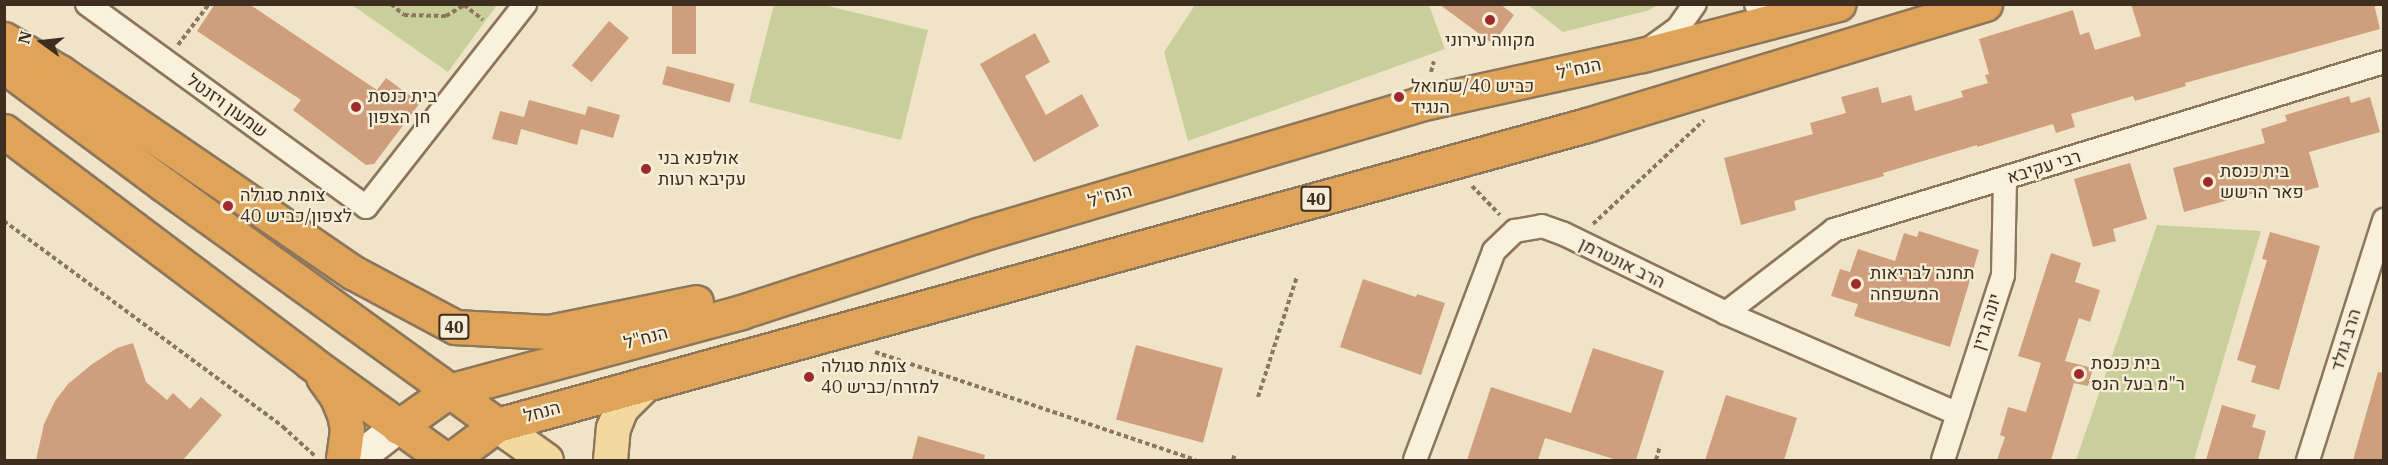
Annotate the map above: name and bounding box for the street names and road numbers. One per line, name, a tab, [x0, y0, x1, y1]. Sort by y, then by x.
street label: הנח"ל	[1555, 54, 1603, 84]
street label: שמעון ויזנטל	[182, 69, 272, 143]
street label: רבי עקיבא	[2005, 146, 2083, 188]
street label: הנח"ל	[1086, 179, 1134, 213]
road number: 40	[1300, 186, 1332, 212]
street label: הרב אונטרמן	[1575, 233, 1669, 293]
street label: יונה גרין	[1968, 291, 2006, 353]
street label: הרב גולד	[2326, 306, 2366, 374]
road number: 40	[438, 314, 470, 340]
street label: הנח"ל	[622, 322, 670, 354]
street label: הנחל	[521, 397, 563, 427]

